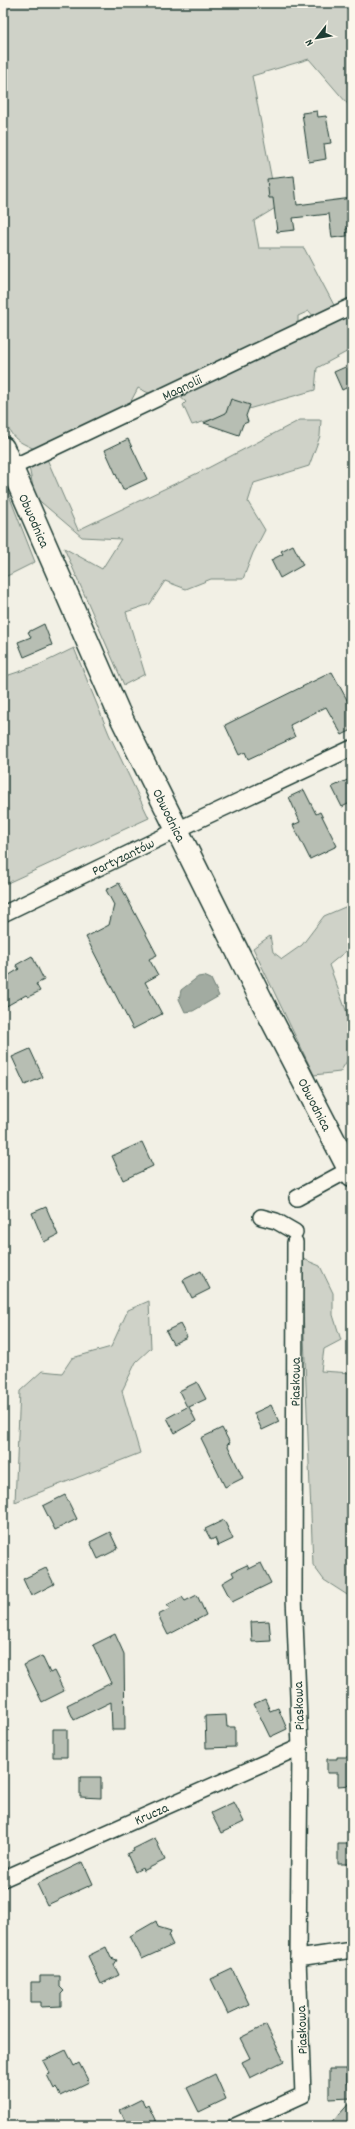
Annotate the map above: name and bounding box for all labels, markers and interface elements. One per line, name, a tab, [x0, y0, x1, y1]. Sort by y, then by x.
north arrow	[297, 18, 337, 58]
text: N	[302, 35, 318, 49]
street label: Magnolii	[159, 370, 206, 407]
street label: Obwodnica	[12, 491, 54, 552]
street label: Obwodnica	[146, 786, 190, 846]
street label: Partyzantów	[89, 834, 159, 882]
street label: Obwodnica	[292, 1075, 336, 1135]
street label: Piaskowa	[287, 1357, 307, 1406]
street label: Piaskowa	[289, 1681, 311, 1731]
street label: Krucza	[132, 1799, 172, 1831]
street label: Piaskowa	[292, 2005, 314, 2055]

